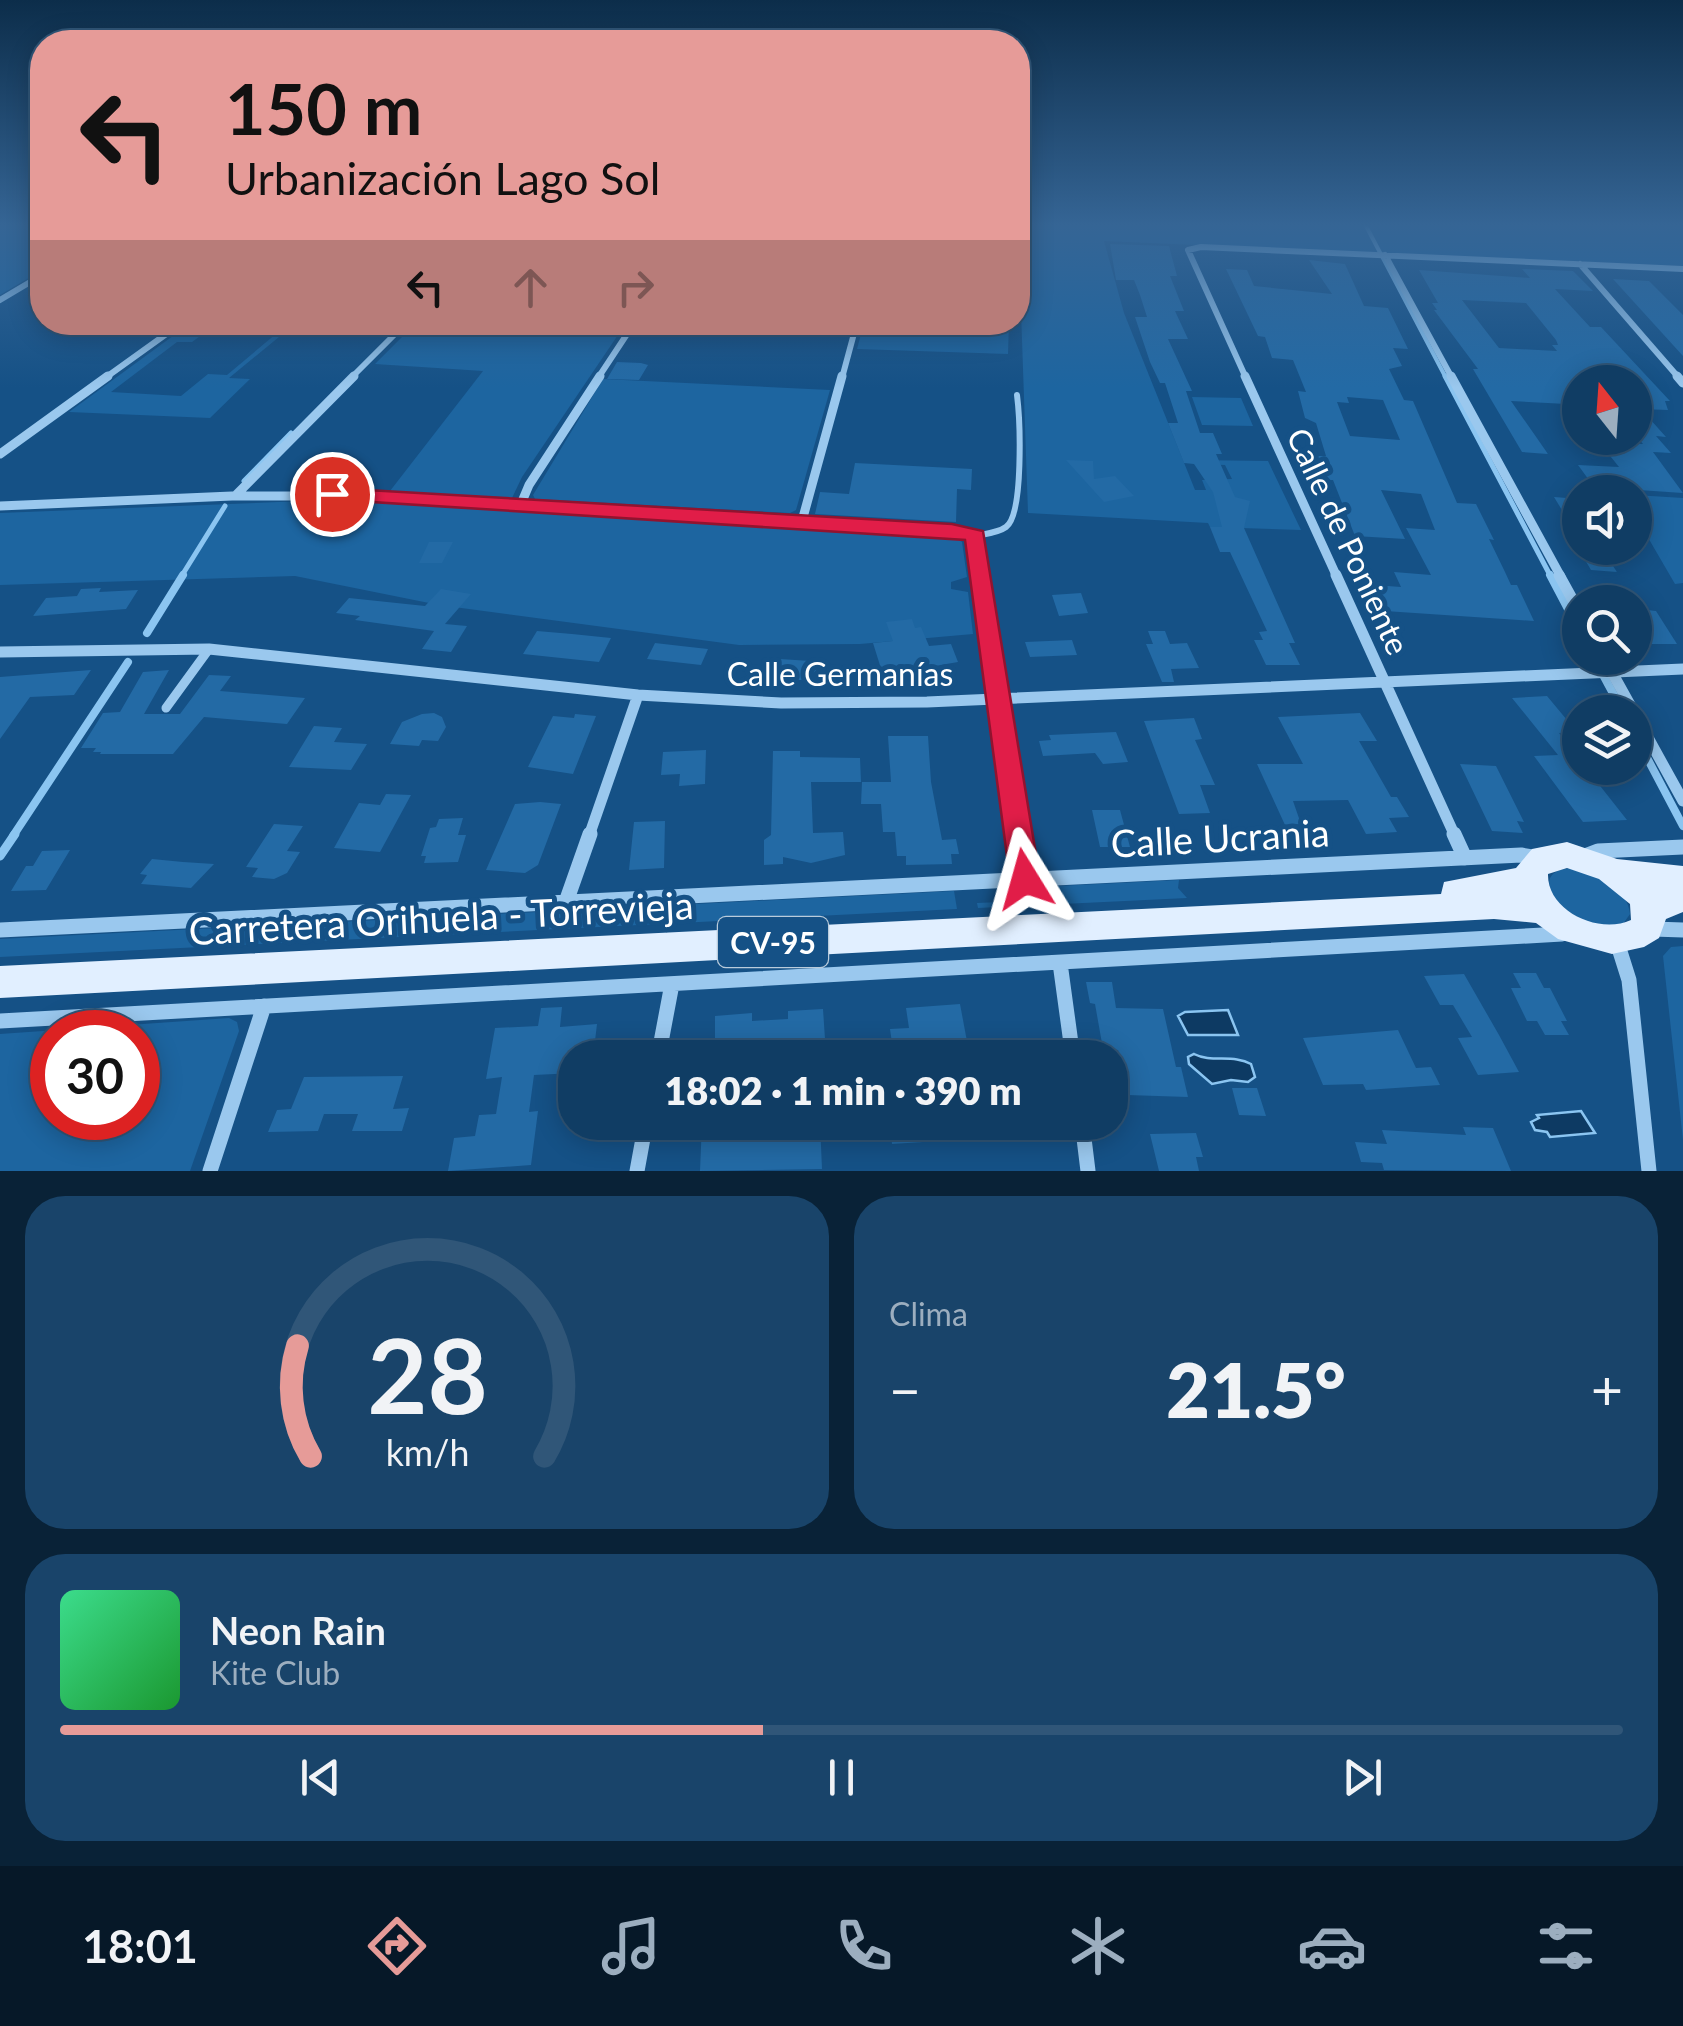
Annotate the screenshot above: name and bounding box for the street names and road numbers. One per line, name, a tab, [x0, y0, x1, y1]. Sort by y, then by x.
street label: Calle de Poniente	[1279, 422, 1419, 660]
street label: Calle Germanías	[727, 654, 953, 693]
street label: Calle Ucrania	[1109, 808, 1331, 866]
street label: Carretera Orihuela - Torrevieja	[188, 881, 694, 953]
road number: CV-95	[718, 917, 828, 967]

